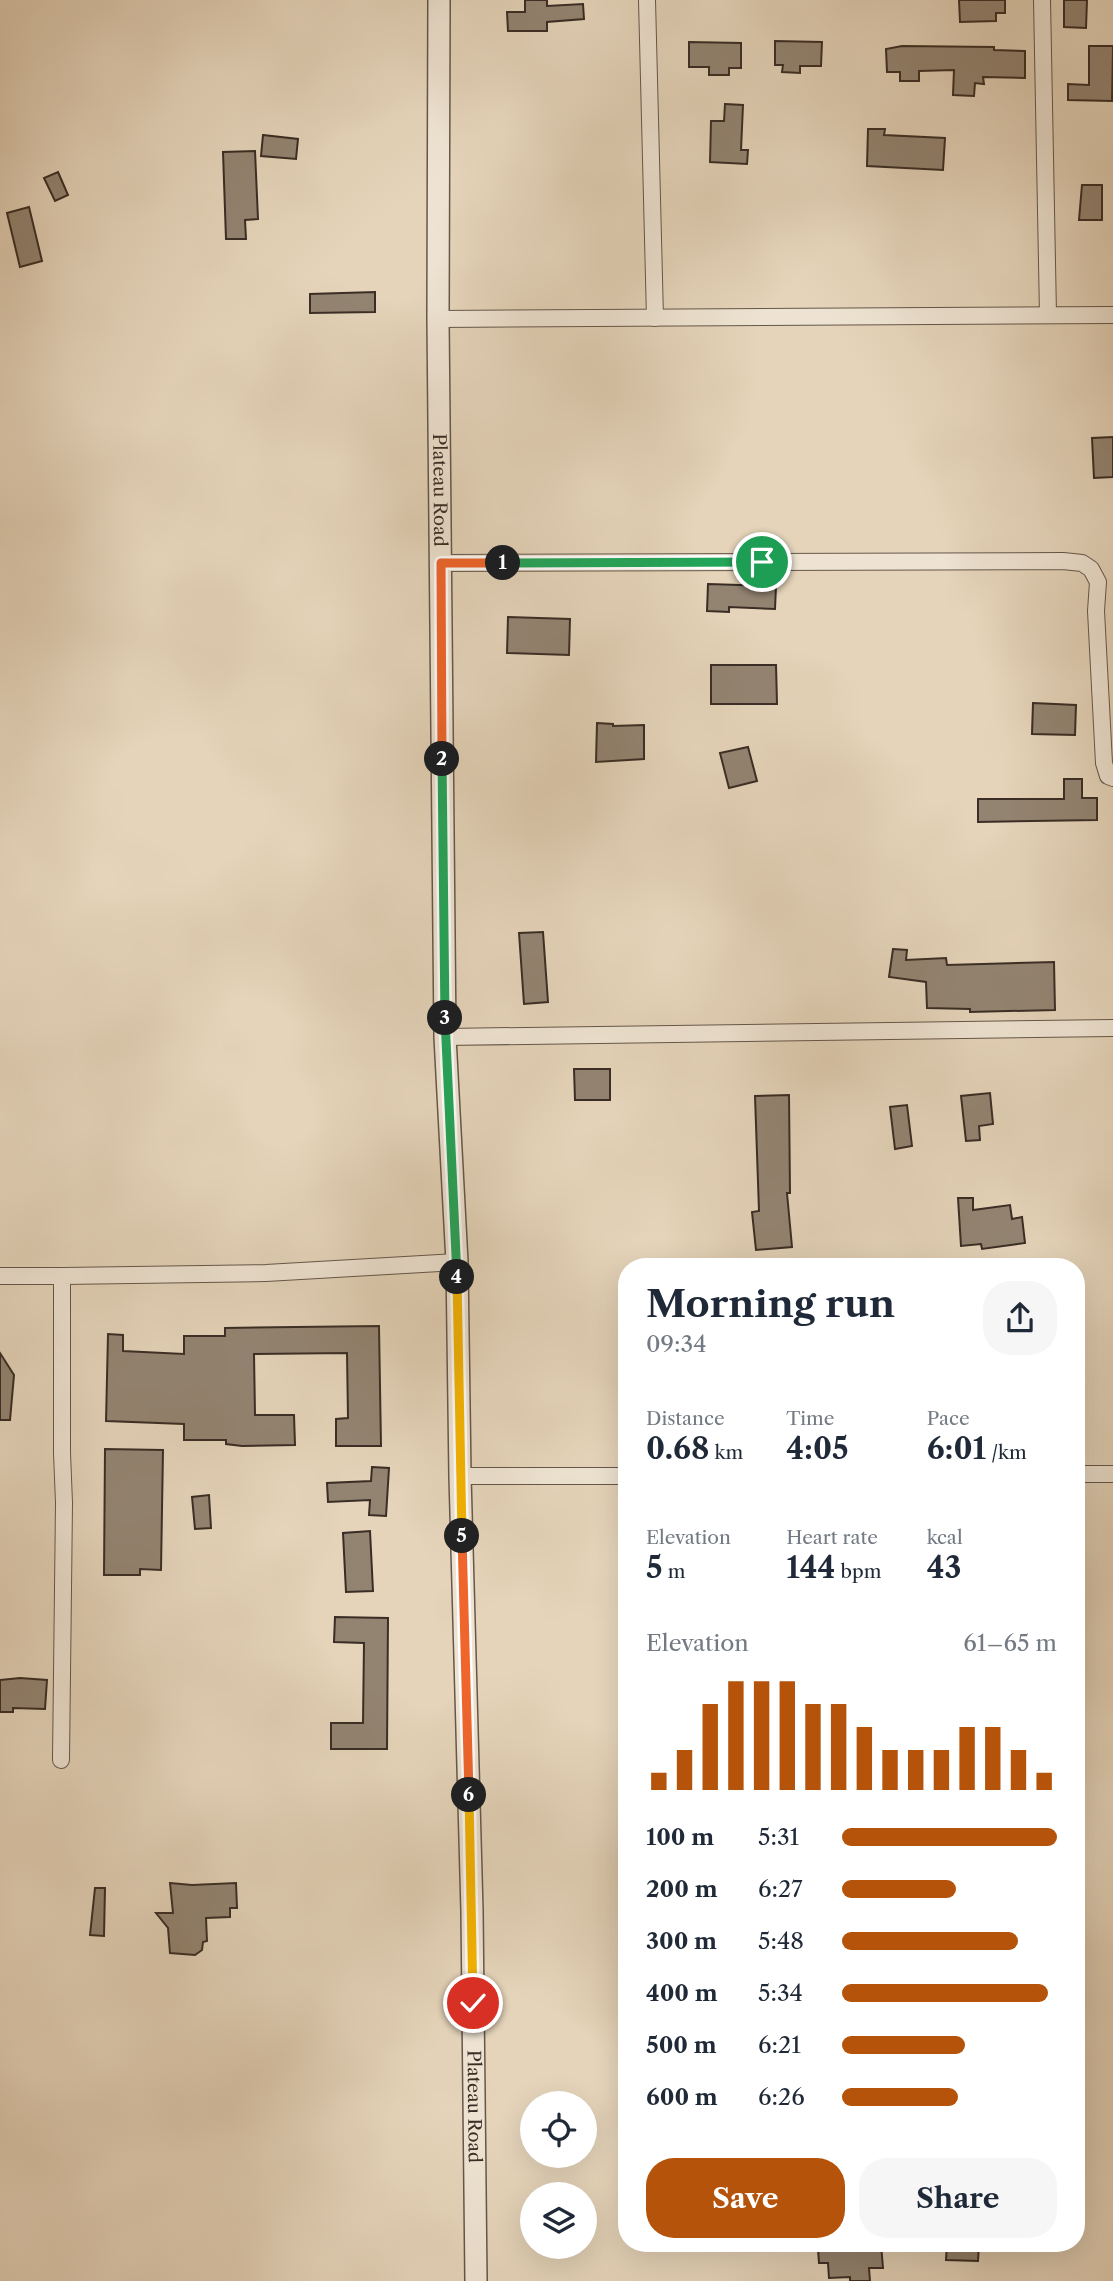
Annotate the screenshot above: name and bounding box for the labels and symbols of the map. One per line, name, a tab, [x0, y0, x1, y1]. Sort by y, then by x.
street label: Plateau Road	[428, 433, 451, 547]
pin	[732, 532, 792, 592]
pin: 1	[486, 546, 520, 580]
pin: 2	[424, 742, 460, 776]
pin: 3	[428, 1000, 462, 1036]
pin: 4	[440, 1260, 475, 1294]
pin: 5	[444, 1518, 480, 1554]
pin: 6	[452, 1778, 486, 1812]
pin	[443, 1973, 503, 2033]
street label: Plateau Road	[463, 2050, 486, 2163]

